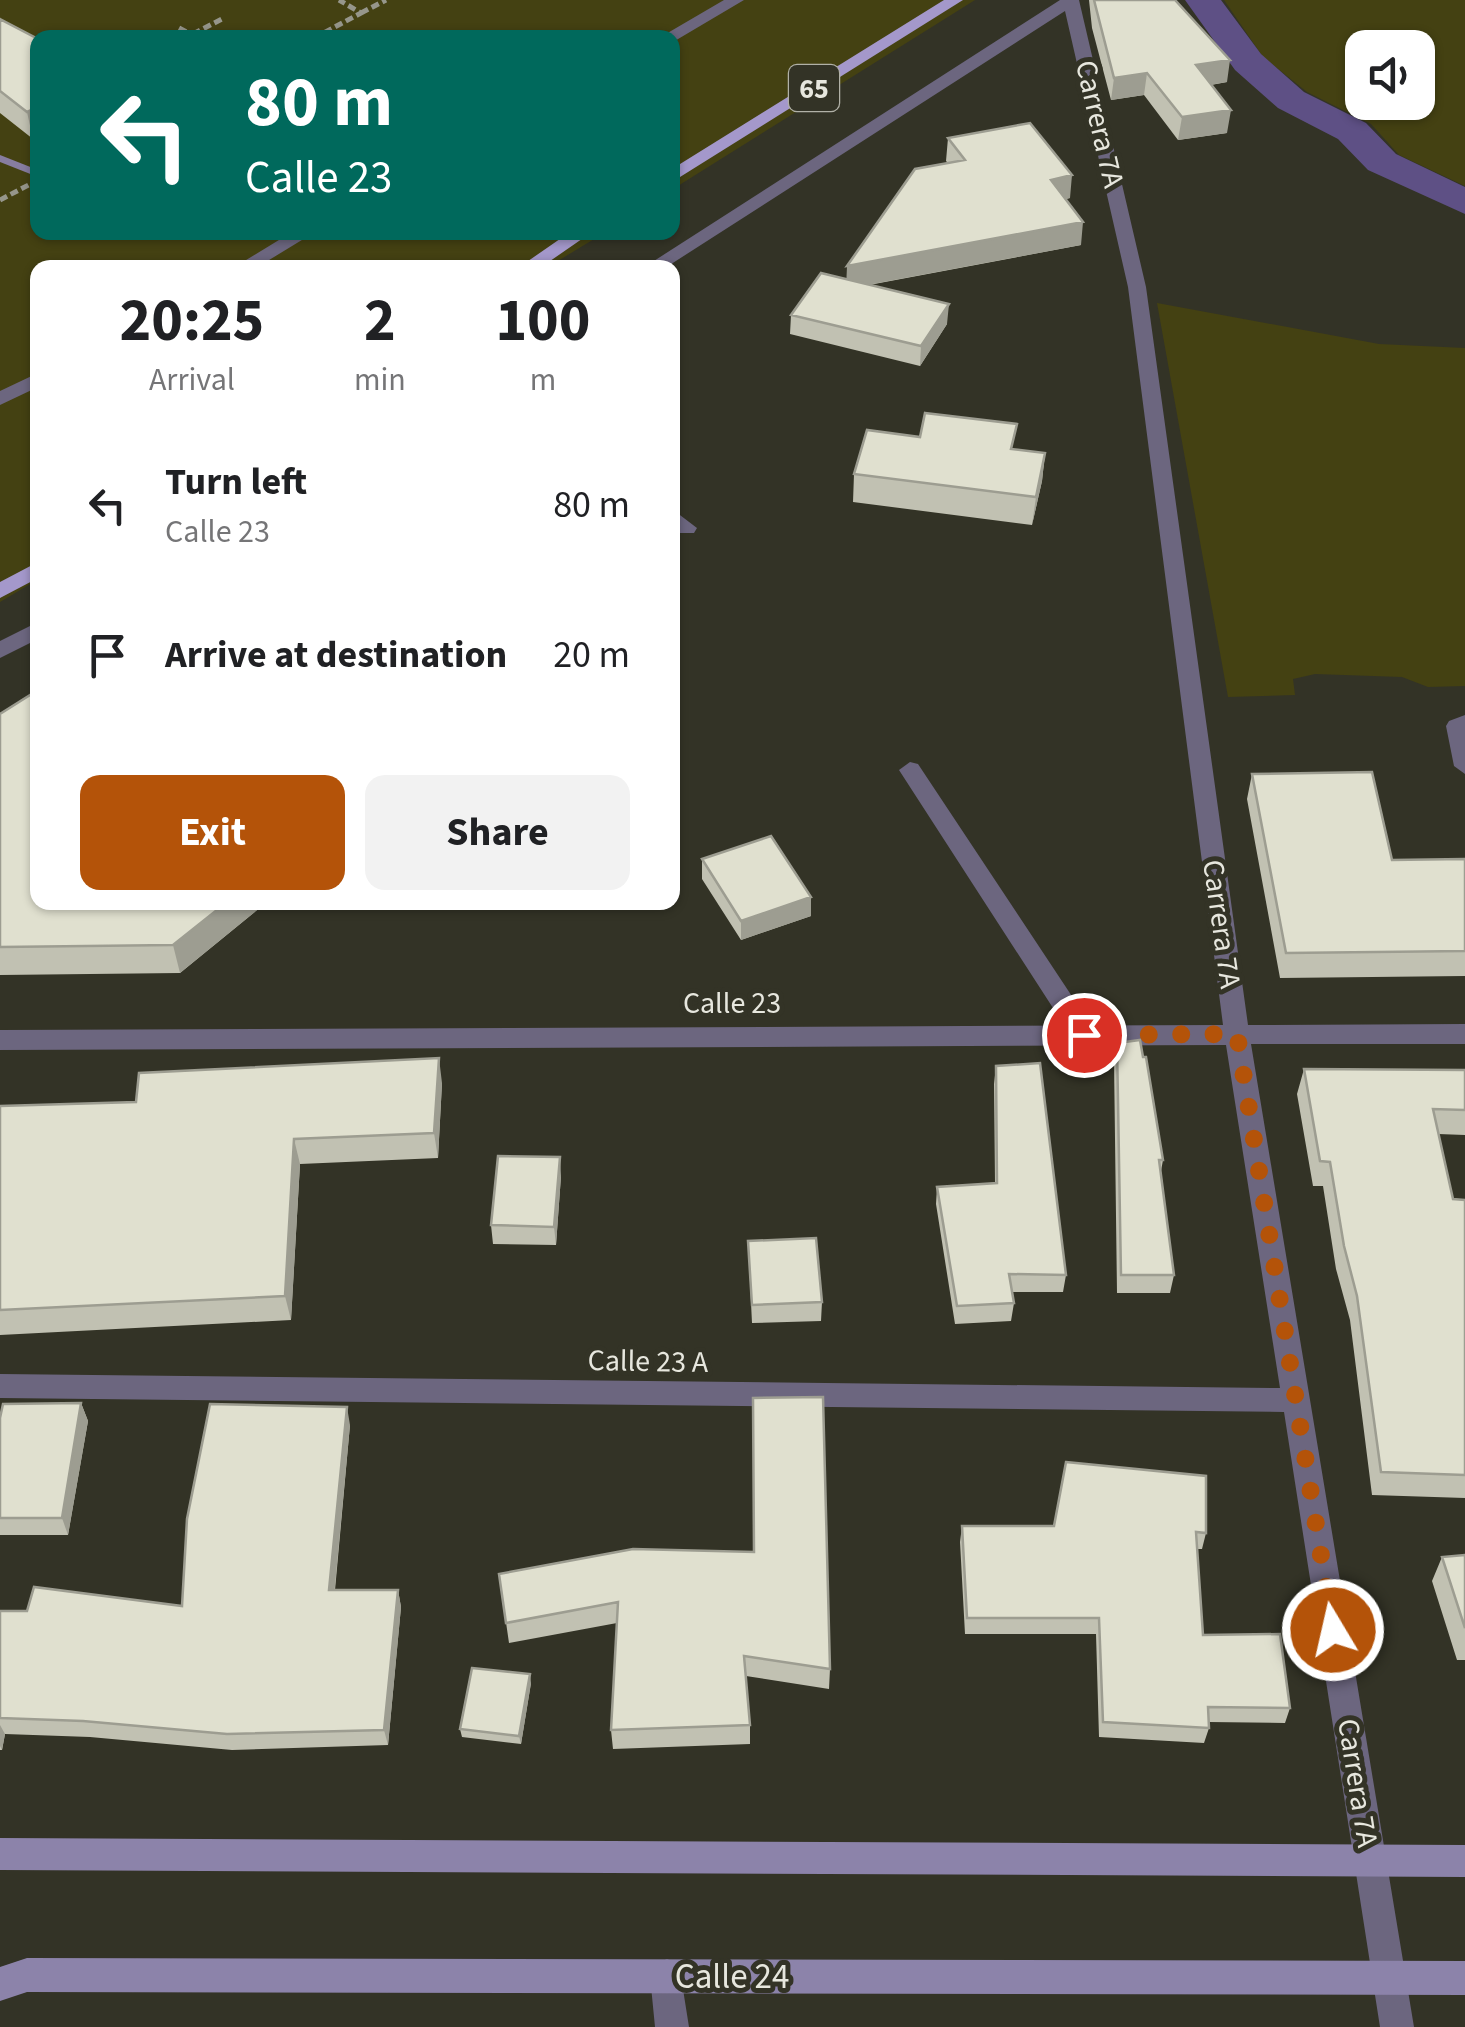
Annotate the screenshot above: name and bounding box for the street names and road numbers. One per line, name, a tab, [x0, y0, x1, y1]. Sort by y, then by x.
street label: Carrera 7A	[1064, 56, 1135, 193]
road number: 65	[789, 65, 839, 111]
street label: Carrera 7A	[1191, 857, 1252, 992]
street label: Calle 23	[683, 982, 781, 1025]
street label: Calle 23 A	[587, 1339, 709, 1384]
street label: Carrera 7A	[1326, 1716, 1389, 1851]
street label: Calle 24	[675, 1952, 789, 2002]

